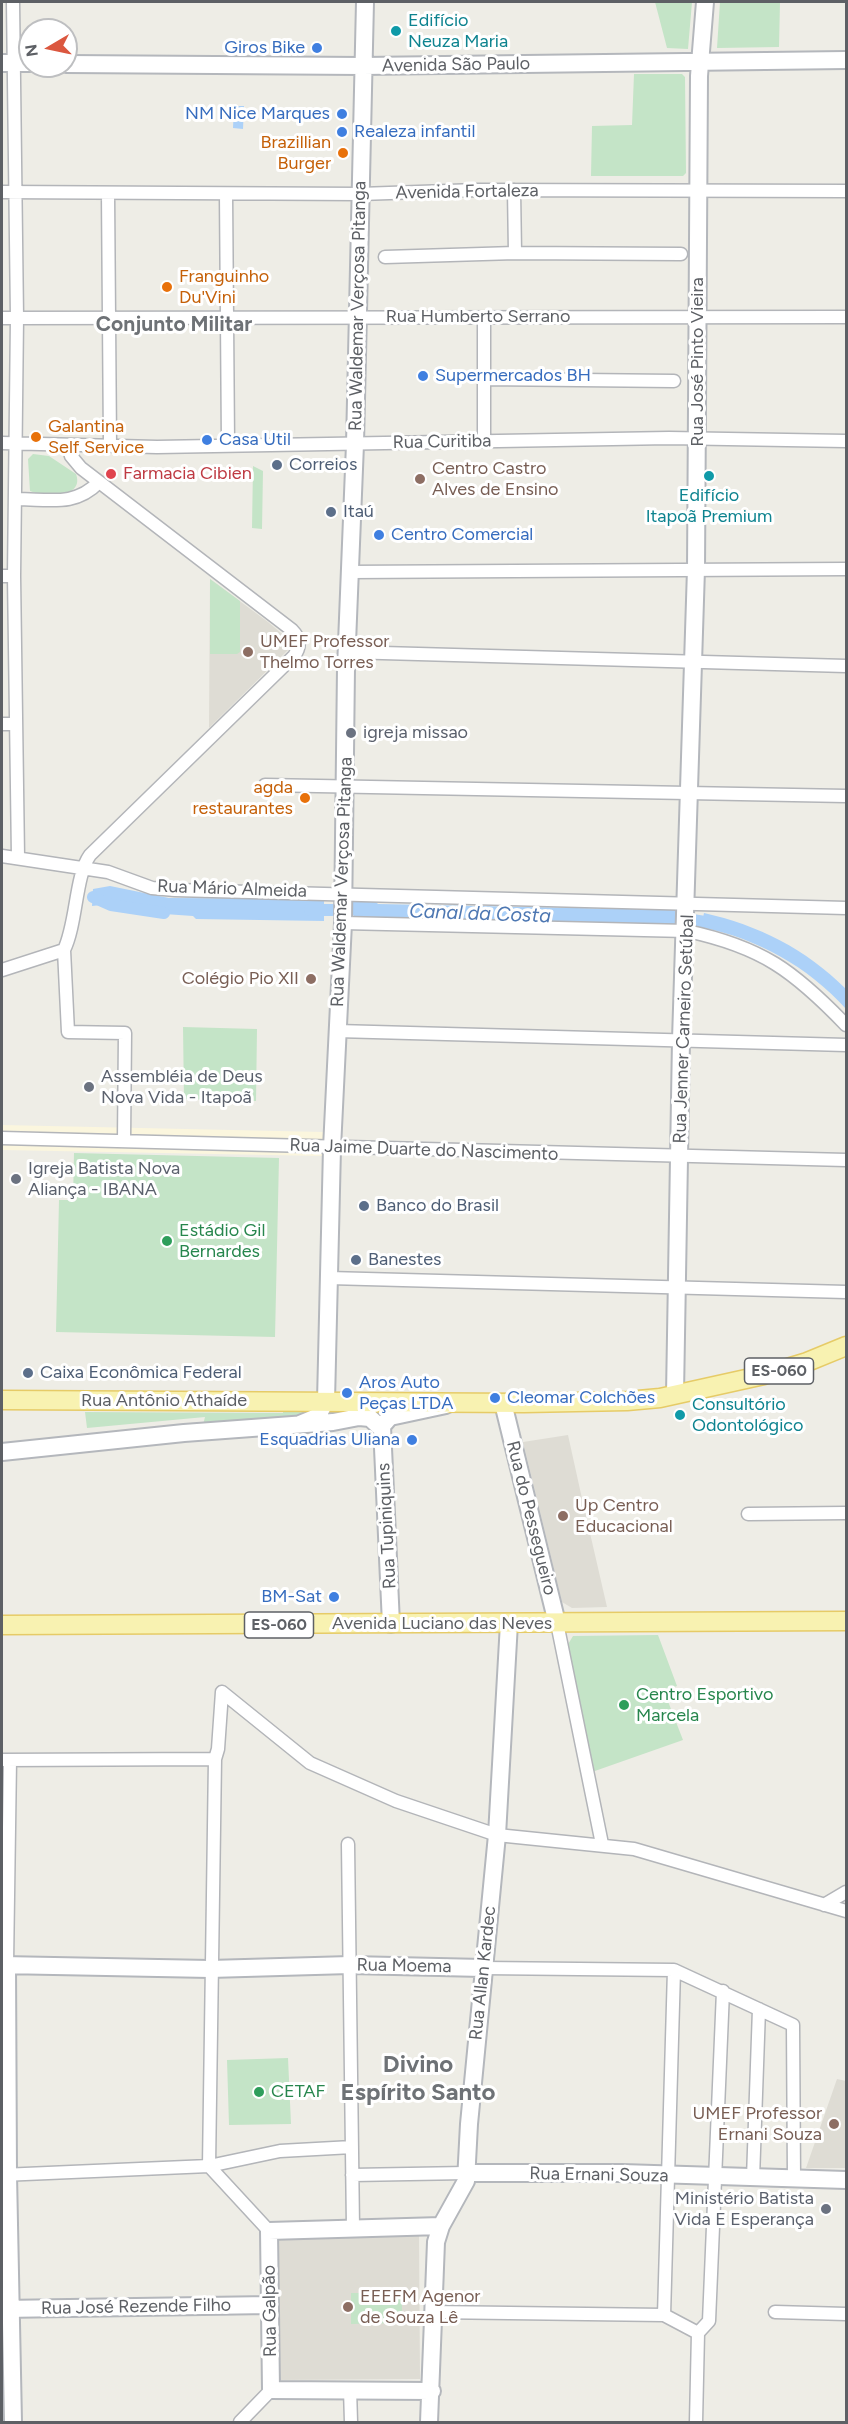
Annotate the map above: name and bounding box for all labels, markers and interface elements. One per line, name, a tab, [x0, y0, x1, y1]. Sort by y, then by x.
place label: Edifício Neuza Maria	[408, 10, 508, 52]
north arrow	[18, 18, 78, 78]
marker: Edifício Neuza Maria	[389, 24, 403, 38]
place label: Giros Bike	[224, 37, 305, 59]
marker: Giros Bike	[310, 41, 324, 55]
text: N	[21, 43, 42, 58]
street label: Avenida São Paulo	[382, 53, 530, 77]
place label: NM Nice Marques	[185, 103, 330, 125]
marker: NM Nice Marques	[335, 107, 349, 121]
place label: Realeza infantil	[354, 121, 475, 143]
marker: Realeza infantil	[335, 125, 349, 139]
place label: Brazillian Burger	[260, 132, 331, 174]
marker: Brazillian Burger	[336, 146, 350, 160]
street label: Avenida Fortaleza	[395, 180, 539, 204]
street label: Rua Waldemar Verçosa Pitanga	[345, 181, 371, 431]
place label: Franguinho Du'Vini	[179, 266, 269, 308]
street label: Rua José Pinto Vieira	[687, 277, 709, 447]
marker: Franguinho Du'Vini	[160, 280, 174, 294]
street label: Rua Humberto Serrano	[386, 306, 570, 328]
district label: Conjunto Militar	[96, 312, 252, 338]
place label: Supermercados BH	[435, 365, 591, 387]
marker: Supermercados BH	[416, 369, 430, 383]
place label: Galantina Self Service	[48, 416, 144, 458]
place label: Casa Util	[219, 429, 291, 451]
marker: Galantina Self Service	[29, 430, 43, 444]
street label: Rua Curitiba	[392, 430, 492, 454]
marker: Casa Util	[200, 433, 214, 447]
place label: Correios	[289, 454, 357, 476]
marker: Correios	[270, 458, 284, 472]
place label: Centro Castro Alves de Ensino	[432, 458, 559, 500]
place label: Farmacia Cibien	[123, 463, 252, 485]
marker: Farmacia Cibien	[104, 467, 118, 481]
marker: Edifício Itapoã Premium	[702, 469, 716, 483]
marker: Centro Castro Alves de Ensino	[413, 472, 427, 486]
place label: Edifício Itapoã Premium	[646, 485, 772, 528]
place label: Itaú	[343, 501, 374, 523]
marker: Itaú	[324, 505, 338, 519]
place label: Centro Comercial	[391, 524, 533, 546]
marker: Centro Comercial	[372, 528, 386, 542]
place label: UMEF Professor Thelmo Torres	[260, 631, 389, 674]
marker: UMEF Professor Thelmo Torres	[241, 645, 255, 659]
place label: igreja missao	[363, 722, 468, 744]
marker: igreja missao	[344, 726, 358, 740]
street label: Rua Waldemar Verçosa Pitanga	[327, 757, 357, 1007]
place label: agda restaurantes	[192, 777, 293, 820]
marker: agda restaurantes	[298, 791, 312, 805]
street label: Rua Mário Almeida	[157, 876, 307, 902]
water label: Canal da Costa	[409, 900, 551, 928]
street label: Rua Jenner Carneiro Setúbal	[669, 914, 699, 1144]
place label: Colégio Pio XII	[182, 968, 299, 990]
marker: Colégio Pio XII	[304, 972, 318, 986]
place label: Assembléia de Deus Nova Vida - Itapoã	[101, 1066, 263, 1108]
marker: Assembléia de Deus Nova Vida - Itapoã	[82, 1080, 96, 1094]
street label: Rua Jaime Duarte do Nascimento	[289, 1135, 559, 1165]
place label: Igreja Batista Nova Aliança - IBANA	[28, 1158, 180, 1200]
marker: Igreja Batista Nova Aliança - IBANA	[9, 1172, 23, 1186]
place label: Banco do Brasil	[376, 1195, 499, 1217]
marker: Banco do Brasil	[357, 1199, 371, 1213]
place label: Estádio Gil Bernardes	[179, 1220, 265, 1262]
marker: Estádio Gil Bernardes	[160, 1234, 174, 1248]
place label: Banestes	[368, 1249, 441, 1271]
marker: Banestes	[349, 1253, 363, 1267]
road number: ES-060	[744, 1358, 814, 1384]
place label: Caixa Econômica Federal	[40, 1362, 242, 1384]
marker: Caixa Econômica Federal	[21, 1366, 35, 1380]
place label: Aros Auto Peças LTDA	[359, 1372, 453, 1414]
marker: Aros Auto Peças LTDA	[340, 1386, 354, 1400]
place label: Cleomar Colchões	[507, 1387, 655, 1409]
street label: Rua Antônio Athaíde	[81, 1390, 247, 1412]
marker: Cleomar Colchões	[488, 1391, 502, 1405]
place label: Consultório Odontológico	[692, 1394, 804, 1436]
marker: Consultório Odontológico	[673, 1408, 687, 1422]
place label: Esquadrias Uliana	[259, 1429, 400, 1451]
marker: Esquadrias Uliana	[405, 1433, 419, 1447]
street label: Rua do Pessegueiro	[501, 1439, 561, 1597]
street label: Rua Tupiniquins	[373, 1462, 401, 1590]
place label: Up Centro Educacional	[575, 1495, 673, 1538]
marker: Up Centro Educacional	[556, 1509, 570, 1523]
place label: BM-Sat	[261, 1586, 322, 1608]
marker: BM-Sat	[327, 1590, 341, 1604]
road number: ES-060	[244, 1612, 314, 1638]
street label: Avenida Luciano das Neves	[332, 1613, 552, 1635]
place label: Centro Esportivo Marcela	[636, 1684, 773, 1726]
marker: Centro Esportivo Marcela	[617, 1698, 631, 1712]
street label: Rua Allan Kardec	[465, 1905, 501, 2041]
street label: Rua Moema	[356, 1954, 452, 1978]
district label: Divino Espírito Santo	[341, 2051, 495, 2107]
place label: CETAF	[271, 2081, 325, 2103]
marker: CETAF	[252, 2085, 266, 2099]
place label: UMEF Professor Ernani Souza	[693, 2103, 822, 2146]
marker: UMEF Professor Ernani Souza	[827, 2117, 841, 2131]
street label: Rua Ernani Souza	[529, 2163, 669, 2187]
place label: Ministério Batista Vida E Esperança	[674, 2188, 814, 2230]
marker: Ministério Batista Vida E Esperança	[819, 2202, 833, 2216]
street label: Rua Galpão	[258, 2265, 282, 2357]
place label: EEEFM Agenor de Souza Lê	[360, 2286, 480, 2328]
street label: Rua José Rezende Filho	[41, 2295, 231, 2319]
marker: EEEFM Agenor de Souza Lê	[341, 2300, 355, 2314]

